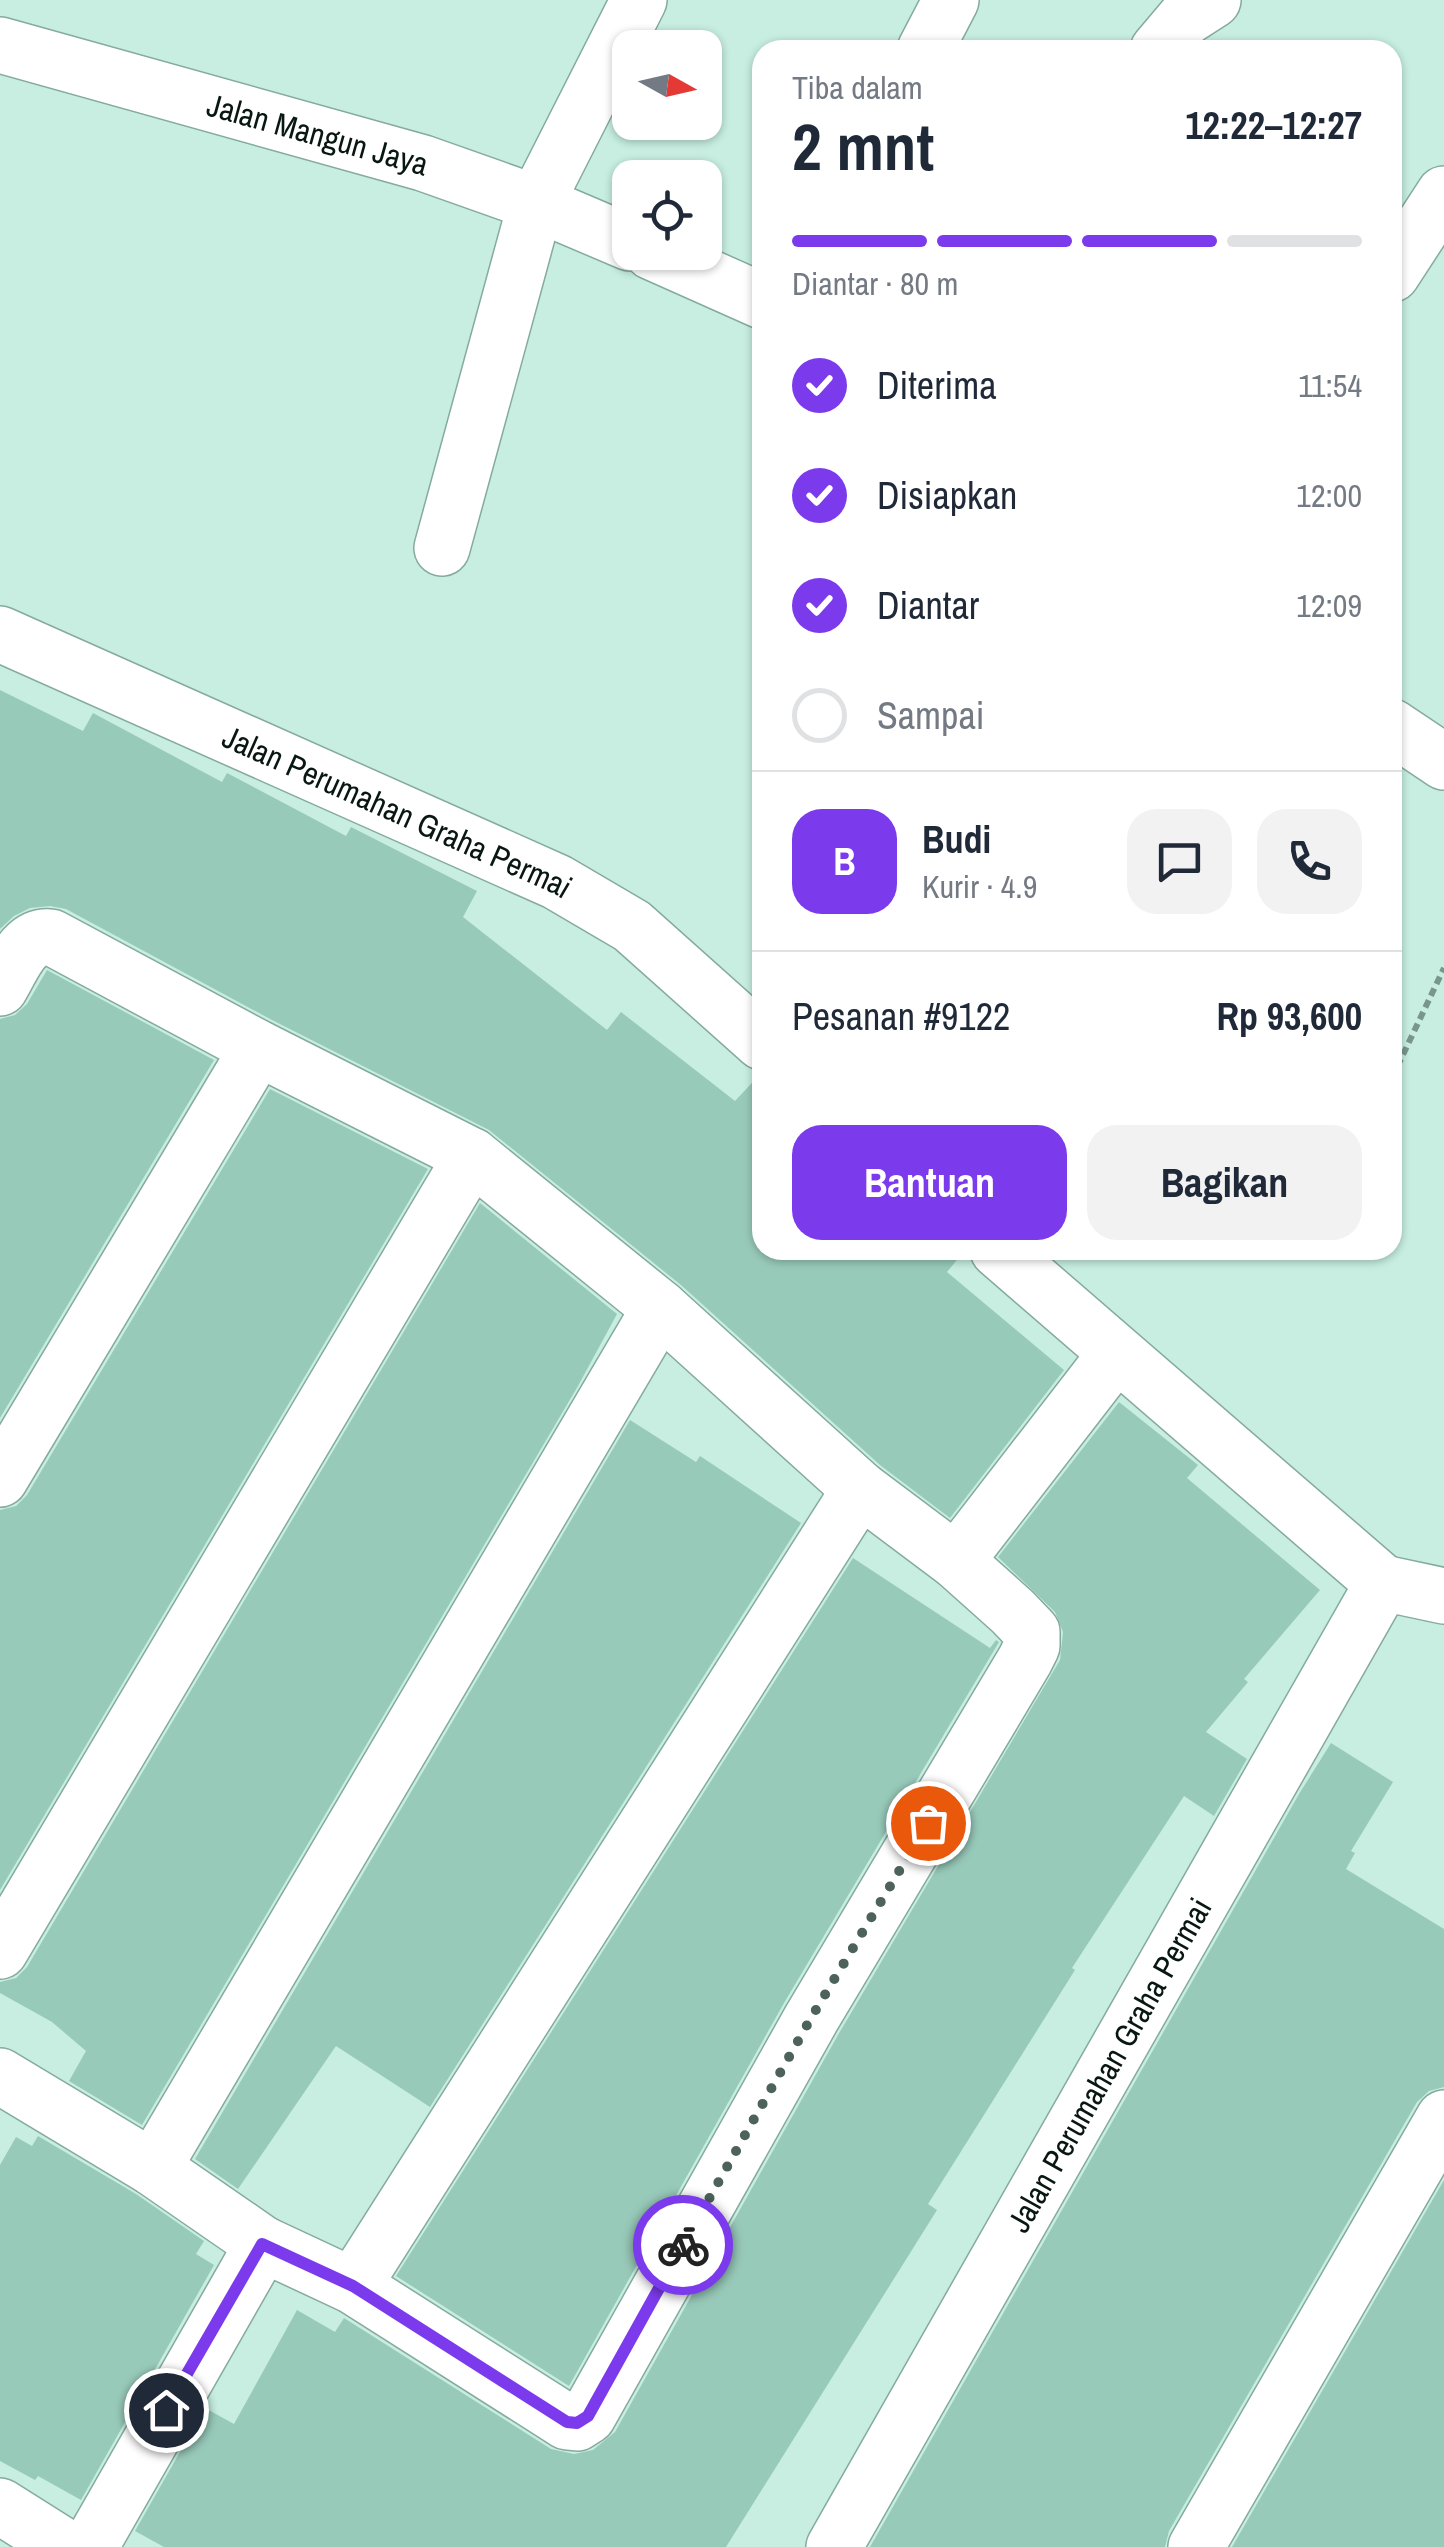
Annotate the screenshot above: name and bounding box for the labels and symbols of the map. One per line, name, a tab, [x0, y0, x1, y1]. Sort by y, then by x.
north arrow	[612, 30, 722, 140]
street label: Jalan Mangun Jaya	[202, 82, 434, 185]
street label: Jalan Perumahan Graha Permai	[216, 714, 580, 908]
pin	[886, 1781, 971, 1866]
street label: Jalan Perumahan Graha Permai	[996, 1890, 1221, 2240]
courier	[633, 2195, 733, 2295]
pin	[124, 2368, 209, 2453]

